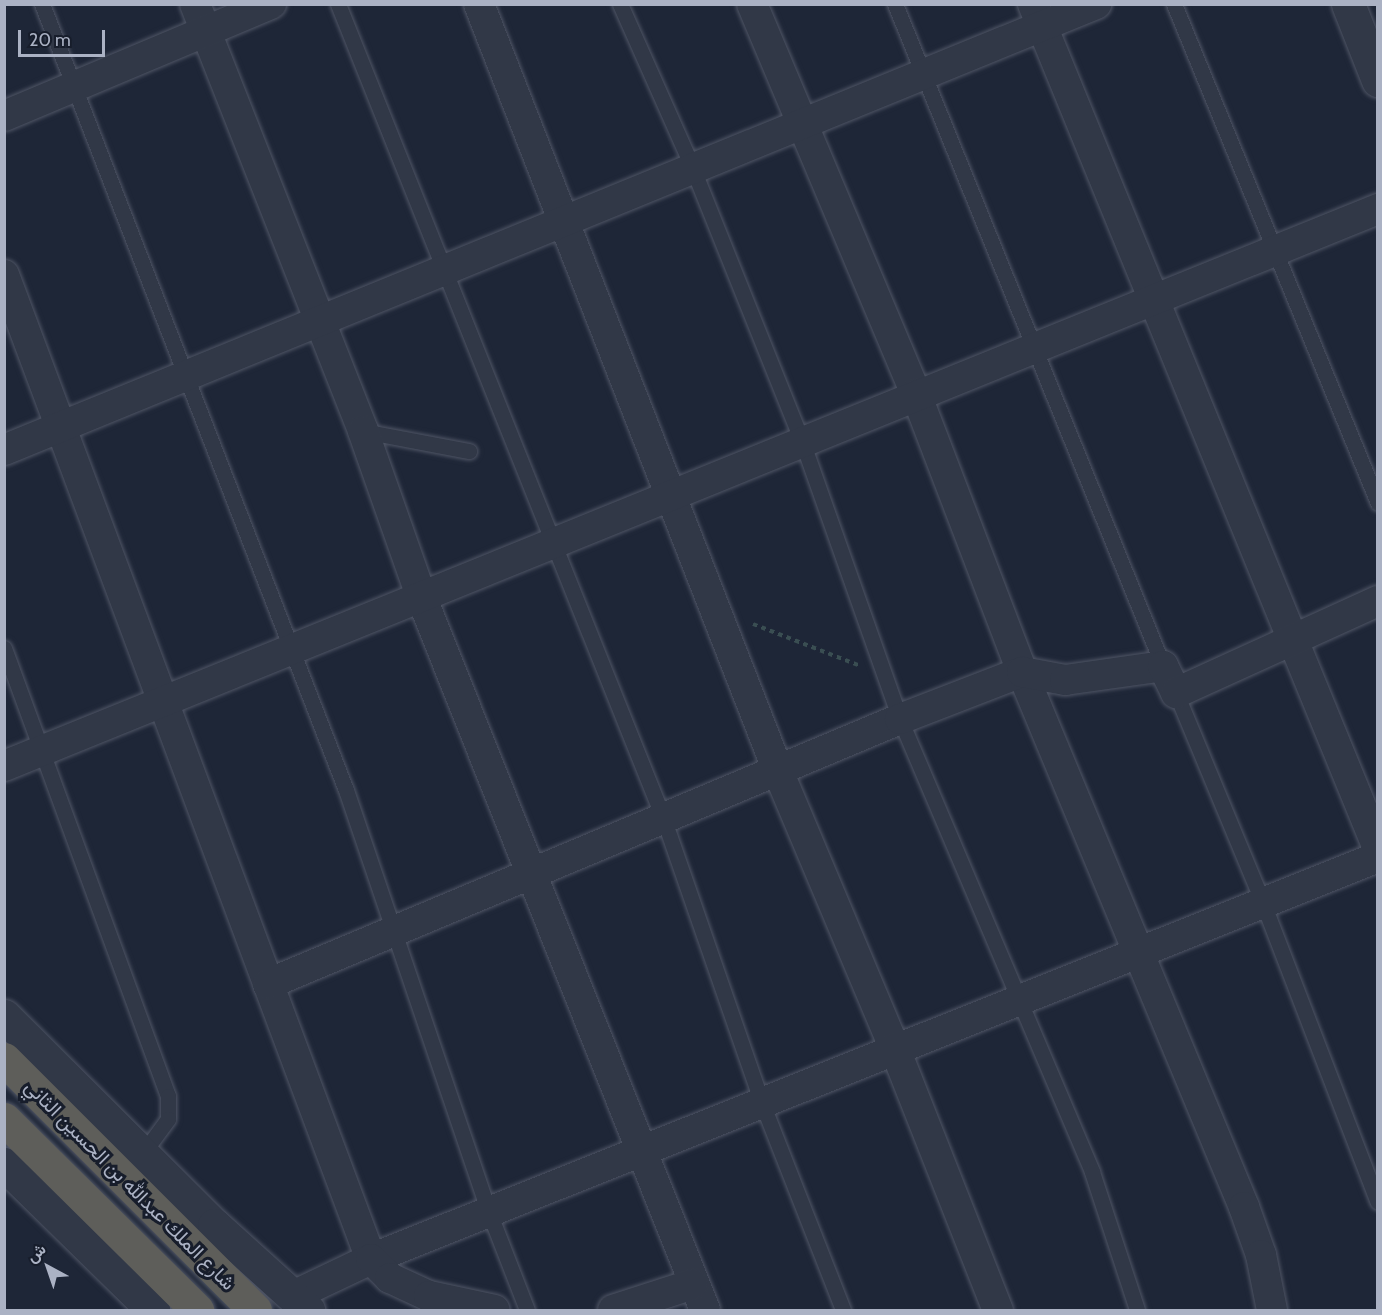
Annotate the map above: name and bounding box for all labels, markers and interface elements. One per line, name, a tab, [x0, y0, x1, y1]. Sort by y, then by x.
scale bar	[21, 18, 108, 56]
text: 20 m	[29, 29, 71, 51]
street label: شارع الملك عبدالله بن الحسين الثاني	[20, 1075, 240, 1295]
north arrow	[18, 1237, 78, 1297]

